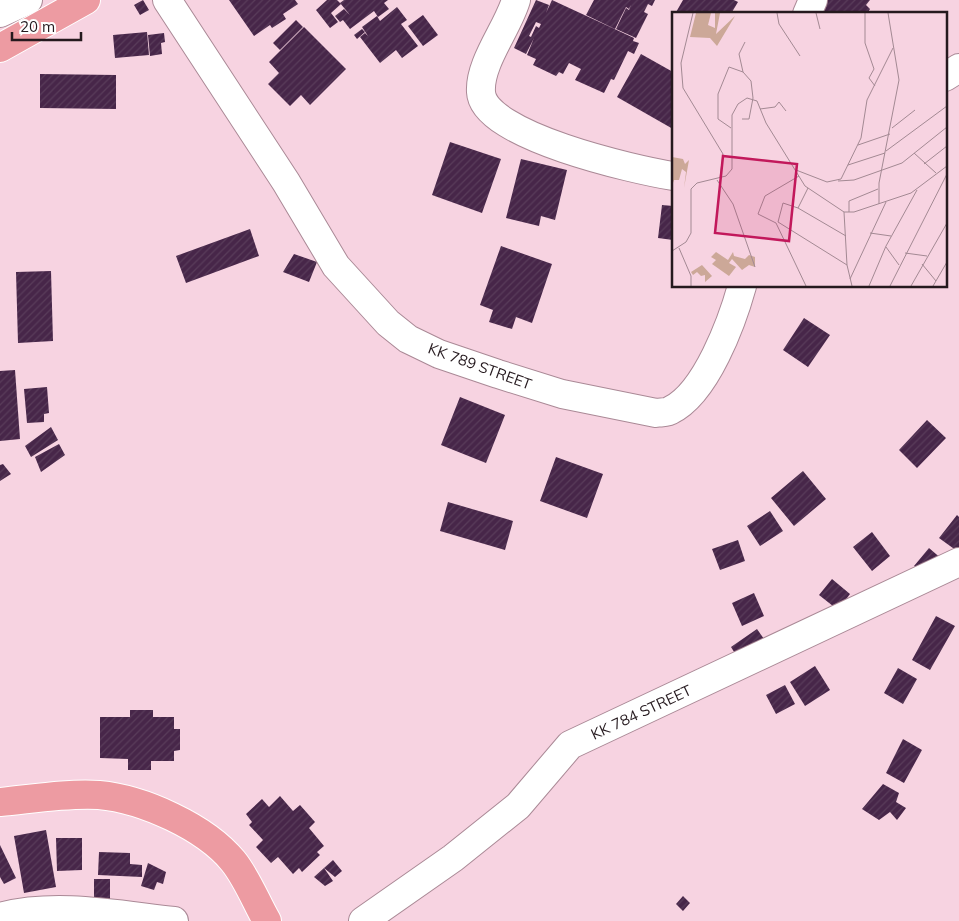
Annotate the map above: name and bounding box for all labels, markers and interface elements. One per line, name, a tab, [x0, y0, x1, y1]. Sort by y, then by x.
scale bar	[12, 10, 81, 42]
inset map	[672, 12, 946, 288]
text: 20 m	[20, 17, 55, 36]
street label: KK 789 STREET	[426, 338, 534, 394]
street label: KK 784 STREET	[588, 680, 694, 744]

